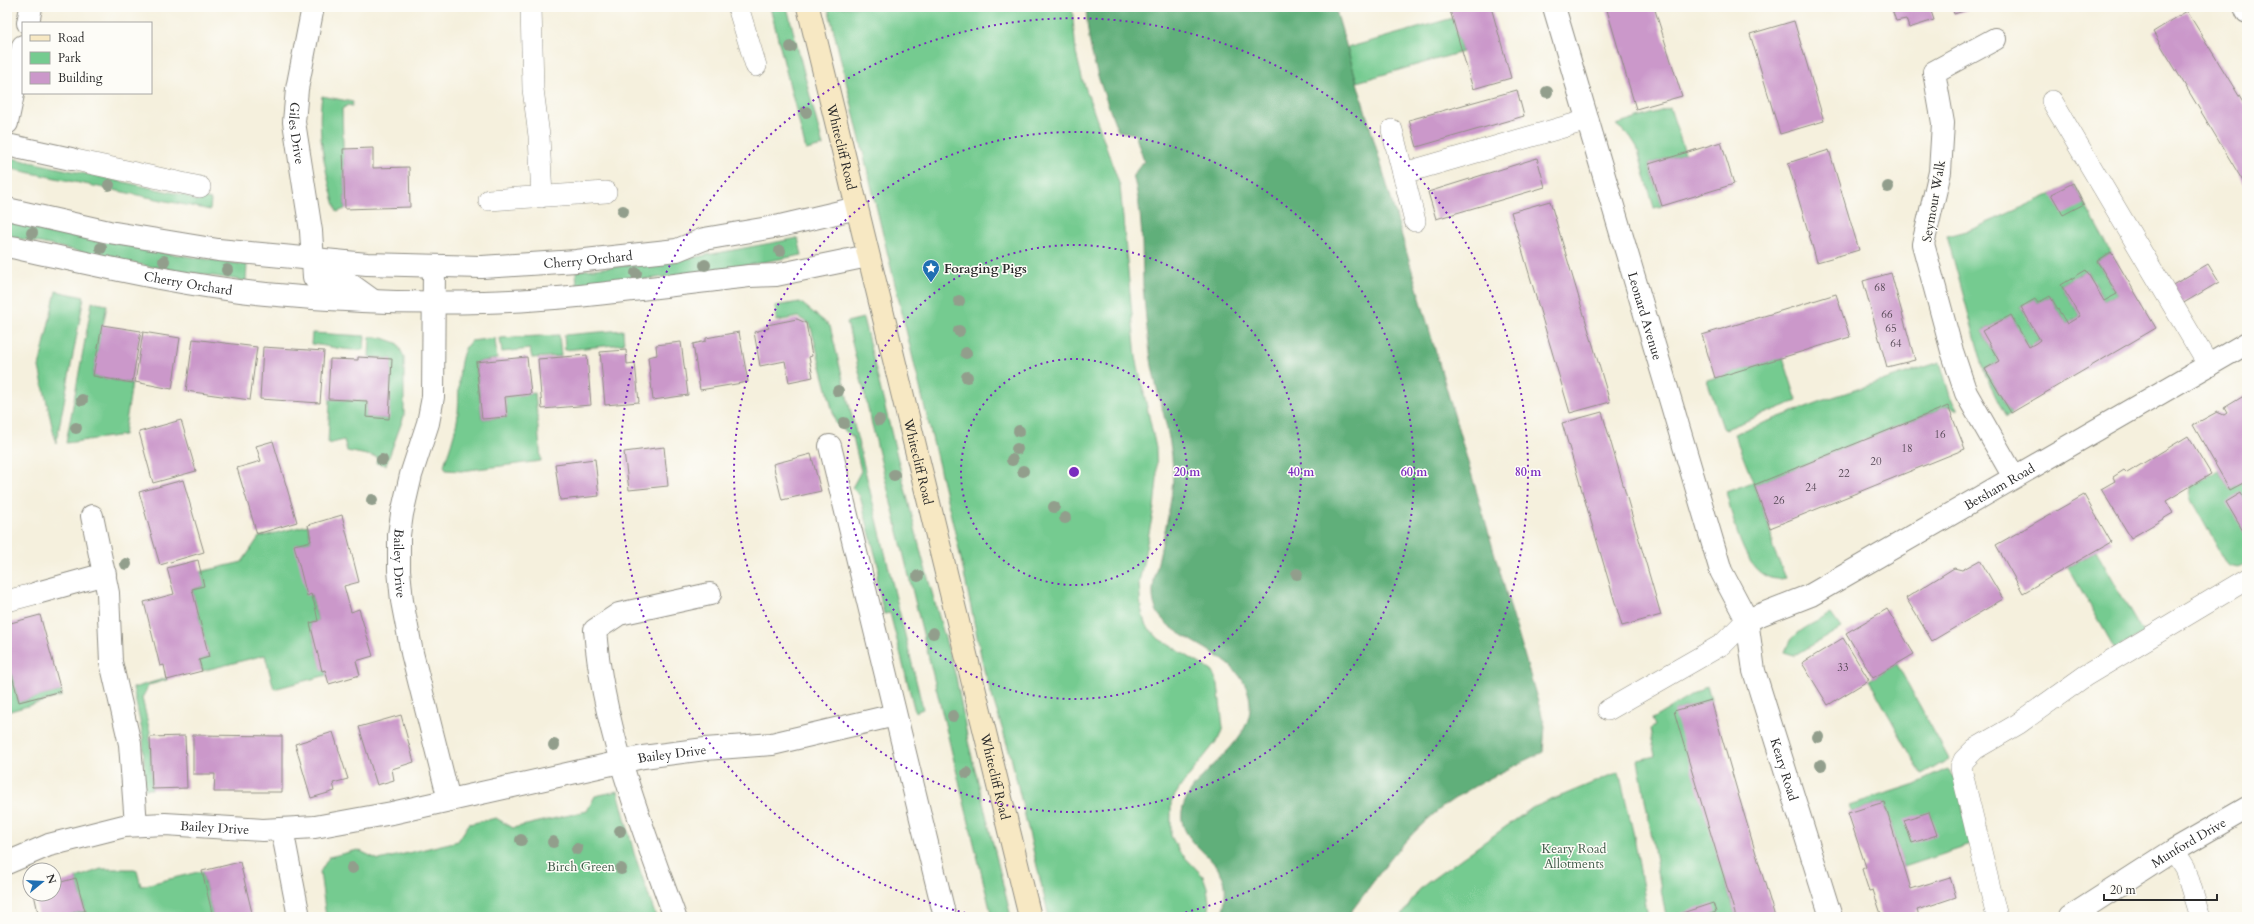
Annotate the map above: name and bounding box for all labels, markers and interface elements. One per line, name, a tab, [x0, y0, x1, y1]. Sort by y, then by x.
legend	[22, 22, 152, 94]
text: Road	[58, 30, 85, 46]
text: Park	[58, 50, 82, 66]
text: Building	[58, 70, 103, 86]
street label: Giles Drive	[284, 101, 308, 166]
street label: Whitecliff Road	[822, 101, 860, 192]
street label: Seymour Walk	[1918, 159, 1950, 244]
street label: Cherry Orchard	[543, 247, 634, 273]
place icon: Foraging Pigs	[921, 258, 941, 283]
place label: Foraging Pigs	[944, 260, 1027, 278]
street label: Cherry Orchard	[142, 267, 233, 300]
street label: Leonard Avenue	[1623, 270, 1666, 362]
house number: 68	[1874, 280, 1886, 295]
house number: 66	[1881, 307, 1893, 322]
house number: 65	[1885, 321, 1897, 336]
house number: 64	[1890, 336, 1902, 351]
street label: Whitecliff Road	[899, 416, 937, 507]
house number: 16	[1934, 427, 1946, 442]
house number: 18	[1901, 441, 1913, 456]
house number: 20	[1870, 454, 1882, 469]
street label: Betsham Road	[1961, 460, 2038, 515]
text: 20 m	[1174, 464, 1201, 480]
text: 40 m	[1288, 464, 1315, 480]
text: 60 m	[1401, 464, 1428, 480]
text: 80 m	[1515, 464, 1542, 480]
centre of rings	[1067, 465, 1081, 479]
house number: 22	[1838, 466, 1850, 481]
house number: 24	[1805, 480, 1817, 495]
house number: 26	[1773, 493, 1785, 508]
street label: Bailey Drive	[389, 528, 410, 599]
house number: 33	[1837, 660, 1849, 675]
street label: Whitecliff Road	[975, 731, 1014, 822]
street label: Keary Road	[1765, 736, 1802, 803]
street label: Bailey Drive	[636, 741, 708, 768]
street label: Munford Drive	[2148, 814, 2230, 872]
street label: Bailey Drive	[180, 817, 250, 839]
park label: Keary Road Allotments	[1542, 840, 1607, 873]
park label: Birch Green	[547, 858, 616, 876]
north arrow	[22, 862, 62, 902]
text: N	[42, 872, 60, 886]
scale bar	[2104, 876, 2217, 902]
text: 20 m	[2110, 882, 2137, 898]

